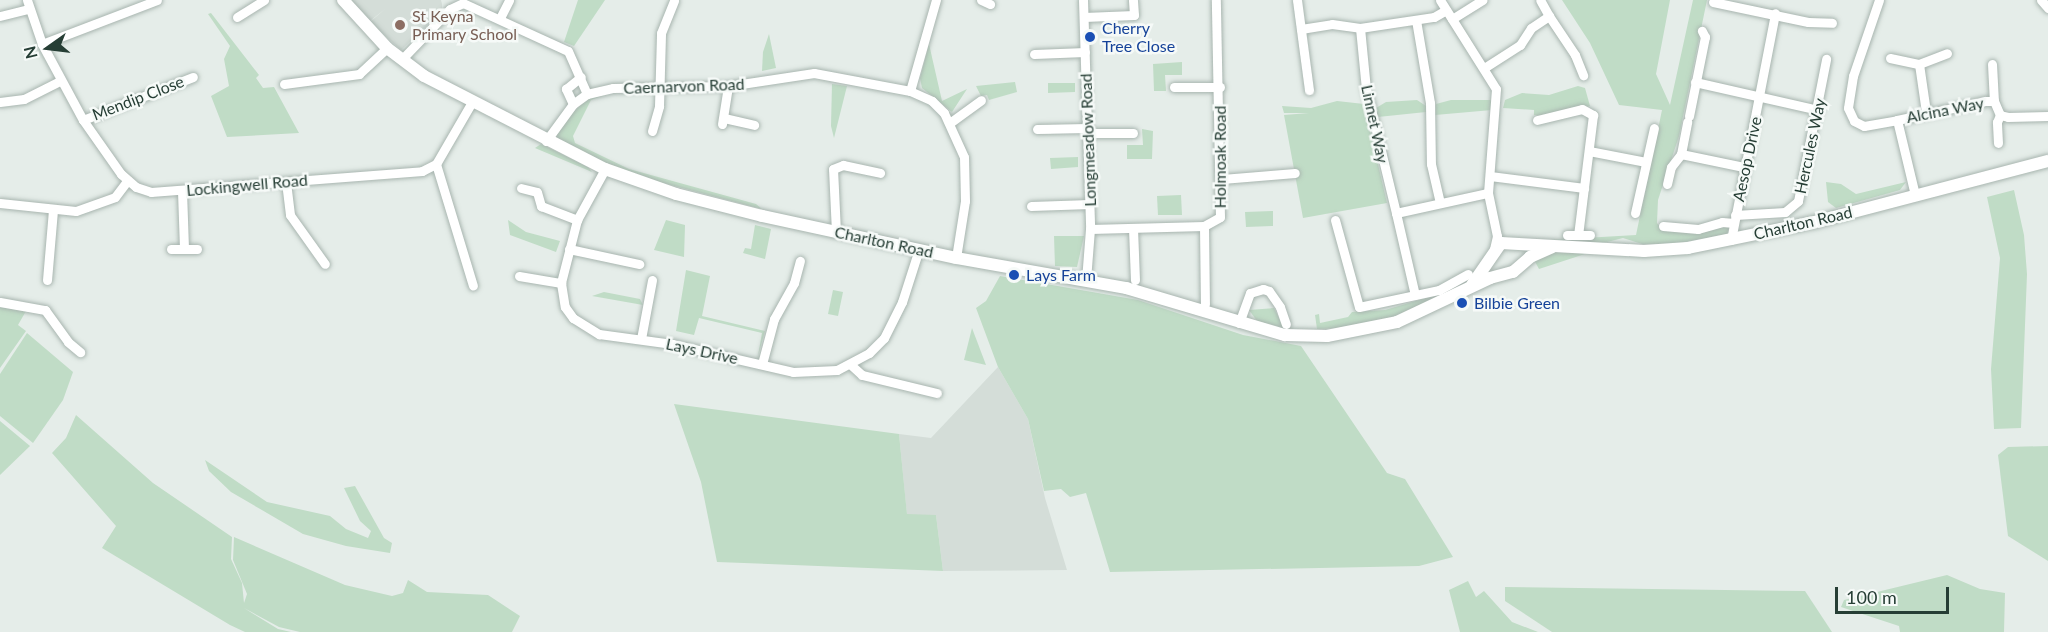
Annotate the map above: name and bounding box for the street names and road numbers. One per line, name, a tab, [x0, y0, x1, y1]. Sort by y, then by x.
street label: Mendip Close	[89, 72, 187, 124]
street label: Longmeadow Road	[1076, 73, 1100, 207]
street label: Caernarvon Road	[623, 74, 745, 98]
street label: Linnet Way	[1357, 83, 1393, 165]
street label: Alcina Way	[1905, 93, 1985, 127]
street label: Hercules Way	[1790, 96, 1830, 196]
street label: Holmoak Road	[1210, 106, 1230, 208]
street label: Aesop Drive	[1729, 115, 1765, 203]
street label: Lockingwell Road	[186, 170, 308, 200]
street label: Charlton Road	[1752, 202, 1854, 244]
street label: Charlton Road	[833, 222, 935, 262]
street label: Lays Drive	[664, 334, 740, 368]

